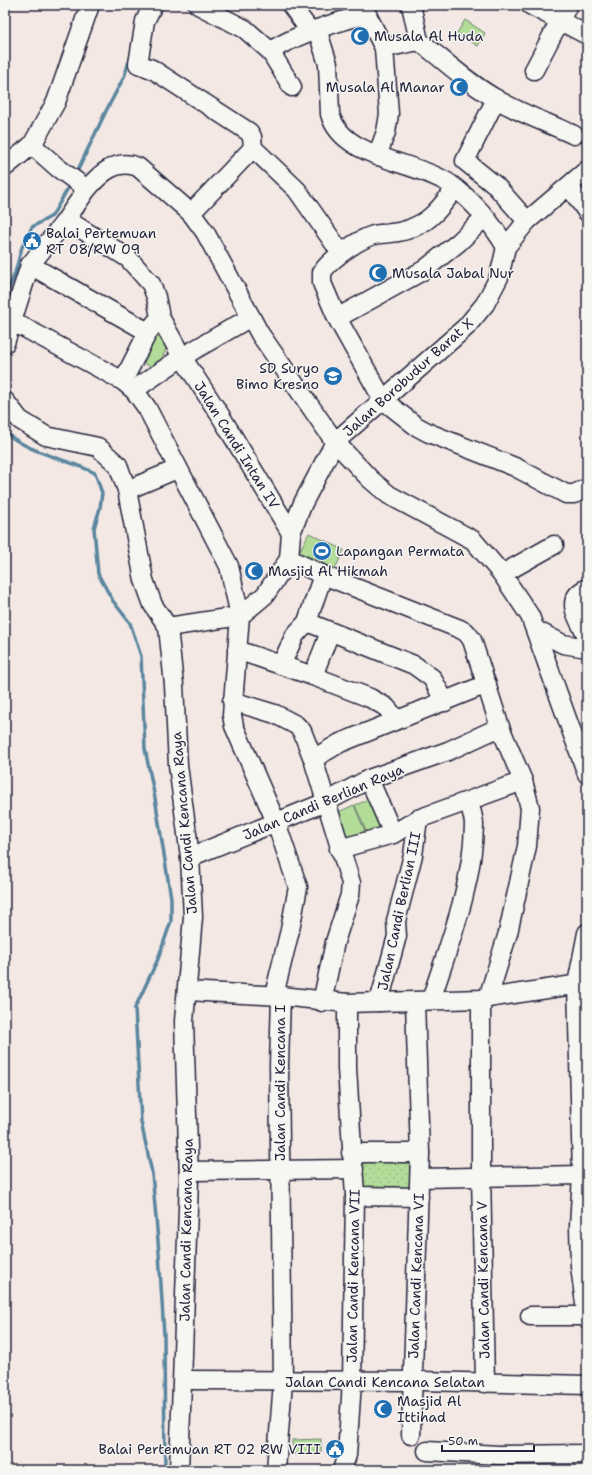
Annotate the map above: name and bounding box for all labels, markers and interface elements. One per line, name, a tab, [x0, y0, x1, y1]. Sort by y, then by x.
mosque icon: Musala Al Huda	[349, 25, 371, 47]
place label: Musala Al Huda	[374, 27, 483, 45]
mosque icon: Musala Al Manar	[448, 76, 470, 98]
place label: Musala Al Manar	[326, 78, 445, 96]
place label: Balai Pertemuan RT 08/RW 09	[46, 224, 157, 258]
public building icon: Balai Pertemuan RT 08/RW 09	[21, 230, 43, 252]
mosque icon: Musala Jabal Nur	[367, 262, 389, 284]
place label: Musala Jabal Nur	[392, 264, 515, 282]
street label: Jalan Borobudur Barat X	[339, 314, 477, 440]
place label: SD Suryo Bimo Kresno	[236, 359, 319, 393]
school or university icon: SD Suryo Bimo Kresno	[322, 365, 344, 387]
street label: Jalan Candi Intan IV	[190, 378, 284, 513]
sports icon: Lapangan Permata	[311, 540, 333, 562]
place label: Lapangan Permata	[336, 542, 465, 560]
mosque icon: Masjid Al Hikmah	[243, 560, 265, 582]
place label: Masjid Al Hikmah	[268, 562, 388, 580]
street label: Jalan Candi Kencana Raya	[167, 731, 201, 915]
street label: Jalan Candi Berlian Raya	[240, 760, 406, 844]
street label: Jalan Candi Berlian III	[373, 830, 425, 992]
street label: Jalan Candi Kencana I	[271, 1005, 289, 1161]
street label: Jalan Candi Kencana Raya	[175, 1138, 197, 1322]
street label: Jalan Candi Kencana VII	[342, 1189, 364, 1363]
street label: Jalan Candi Kencana VI	[404, 1193, 428, 1359]
street label: Jalan Candi Kencana V	[473, 1200, 493, 1359]
street label: Jalan Candi Kencana Selatan	[285, 1373, 485, 1391]
place label: Masjid Al Ittihad	[397, 1392, 462, 1426]
mosque icon: Masjid Al Ittihad	[372, 1398, 394, 1420]
scale bar	[442, 1427, 534, 1453]
text: 50 m	[448, 1433, 478, 1449]
public building icon: Balai Pertemuan RT 02 RW VIII	[324, 1438, 346, 1460]
place label: Balai Pertemuan RT 02 RW VIII	[99, 1440, 321, 1458]

